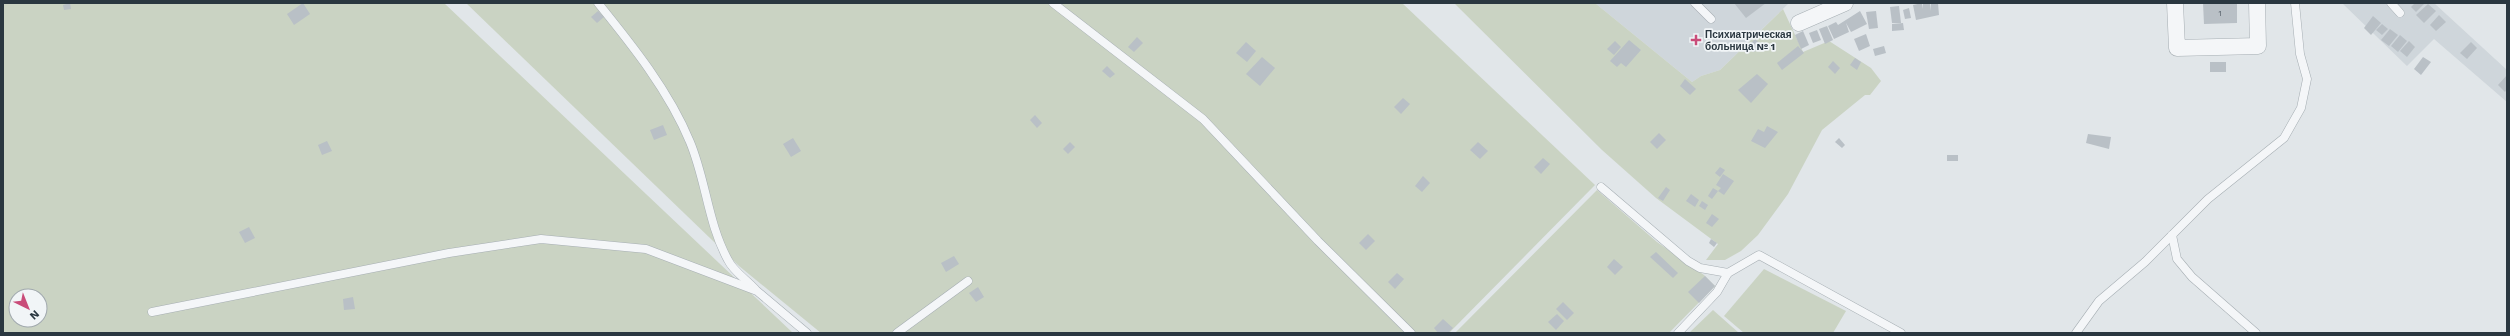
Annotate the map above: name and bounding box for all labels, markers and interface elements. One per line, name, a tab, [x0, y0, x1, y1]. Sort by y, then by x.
house number: 1	[2218, 9, 2222, 18]
place label: Психиатрическая больница № 1	[1705, 29, 1792, 52]
marker: Психиатрическая больница № 1	[1690, 34, 1702, 46]
north arrow	[8, 288, 48, 328]
text: N	[27, 307, 42, 322]

